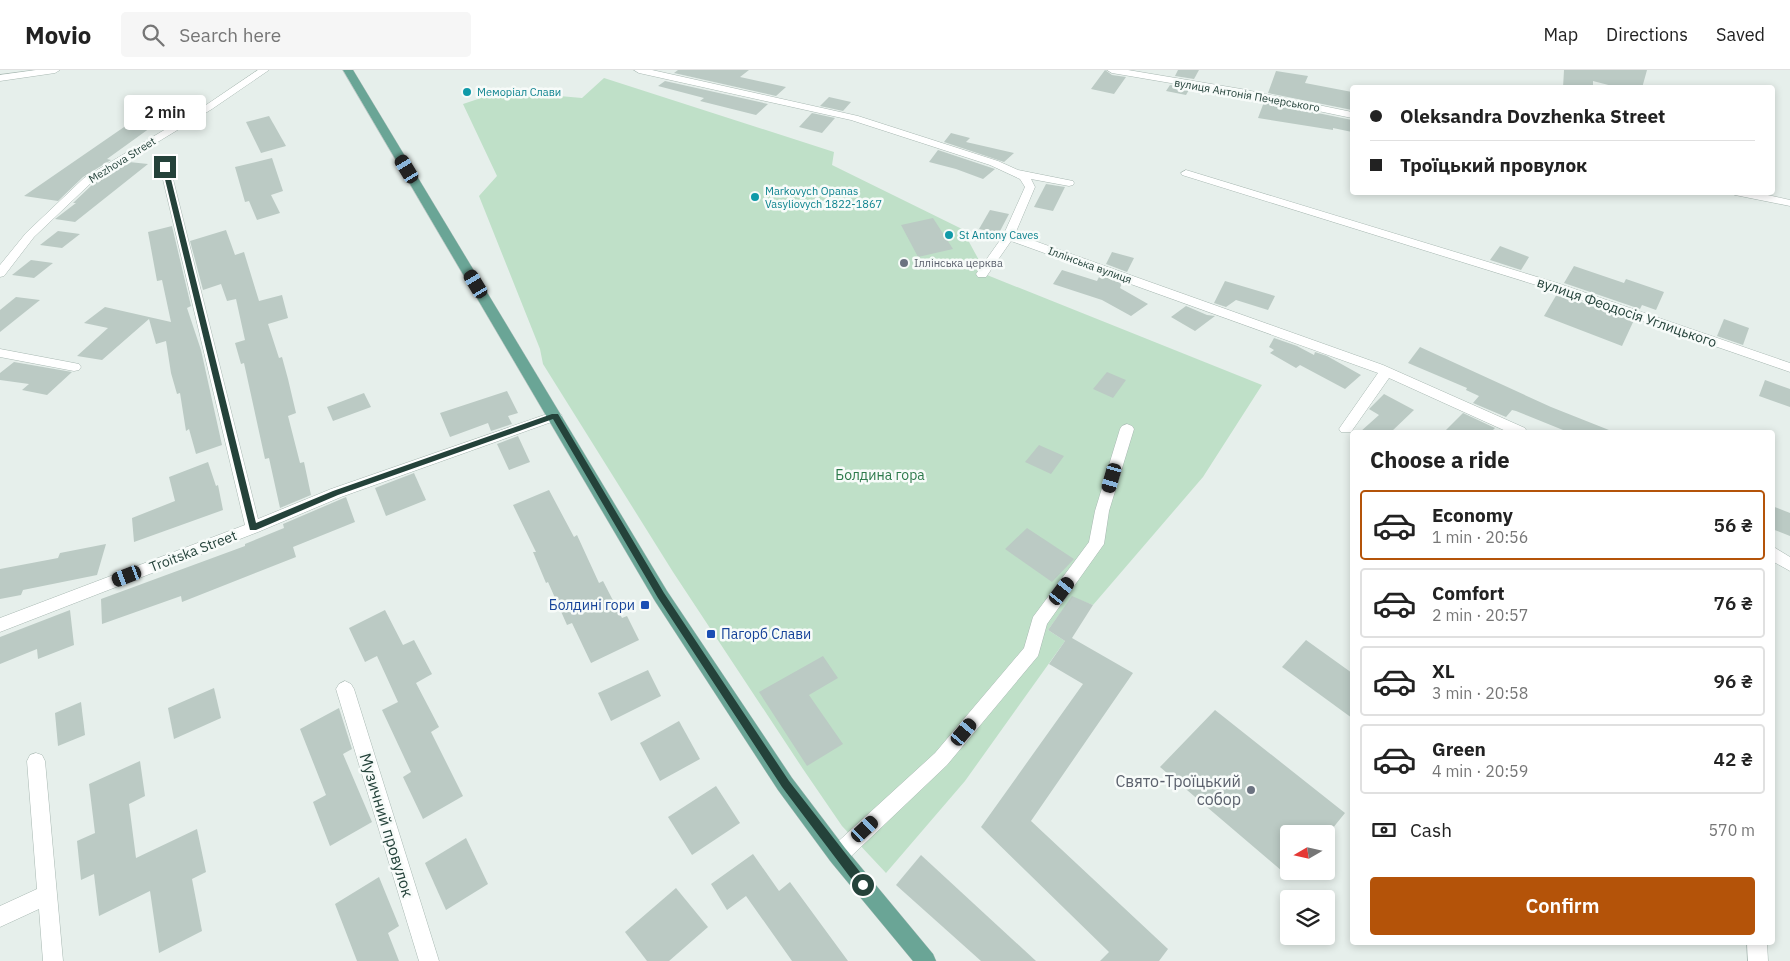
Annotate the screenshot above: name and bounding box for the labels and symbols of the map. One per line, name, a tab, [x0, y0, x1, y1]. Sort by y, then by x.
street label: вулиця Антонія Печерського	[1173, 75, 1321, 115]
place label: Меморіал Слави	[477, 85, 561, 99]
marker: Меморіал Слави	[461, 86, 473, 98]
callout: 2 min	[124, 94, 206, 129]
street label: Mezhova Street	[86, 134, 158, 186]
car	[392, 152, 421, 186]
route end	[154, 156, 176, 178]
place label: Markovych Opanas Vasyliovych 1822-1867	[765, 184, 882, 211]
marker: Markovych Opanas Vasyliovych 1822-1867	[749, 191, 761, 203]
place label: St Antony Caves	[959, 228, 1039, 242]
marker: St Antony Caves	[943, 229, 955, 241]
street label: Іллінська вулиця	[1046, 243, 1134, 287]
place label: Іллінська церква	[914, 256, 1003, 270]
marker: Іллінська церква	[898, 257, 910, 269]
car	[461, 267, 490, 301]
street label: вулиця Феодосія Углицького	[1535, 273, 1719, 351]
car	[1100, 462, 1123, 494]
park label: Болдина гора	[835, 466, 925, 484]
street label: Troitska Street	[147, 526, 239, 576]
car	[110, 564, 143, 588]
car	[1046, 575, 1077, 607]
place label: Болдині гори	[549, 596, 635, 614]
marker: Болдині гори	[639, 599, 651, 611]
place label: Пагорб Слави	[721, 625, 811, 643]
marker: Пагорб Слави	[705, 628, 717, 640]
car	[948, 716, 979, 748]
street label: Музичний провулок	[356, 750, 419, 900]
place label: Свято-Троїцький собор	[1115, 771, 1241, 809]
marker: Свято-Троїцький собор	[1245, 784, 1257, 796]
car	[848, 813, 881, 845]
north arrow	[1280, 825, 1335, 880]
route start	[852, 874, 874, 896]

